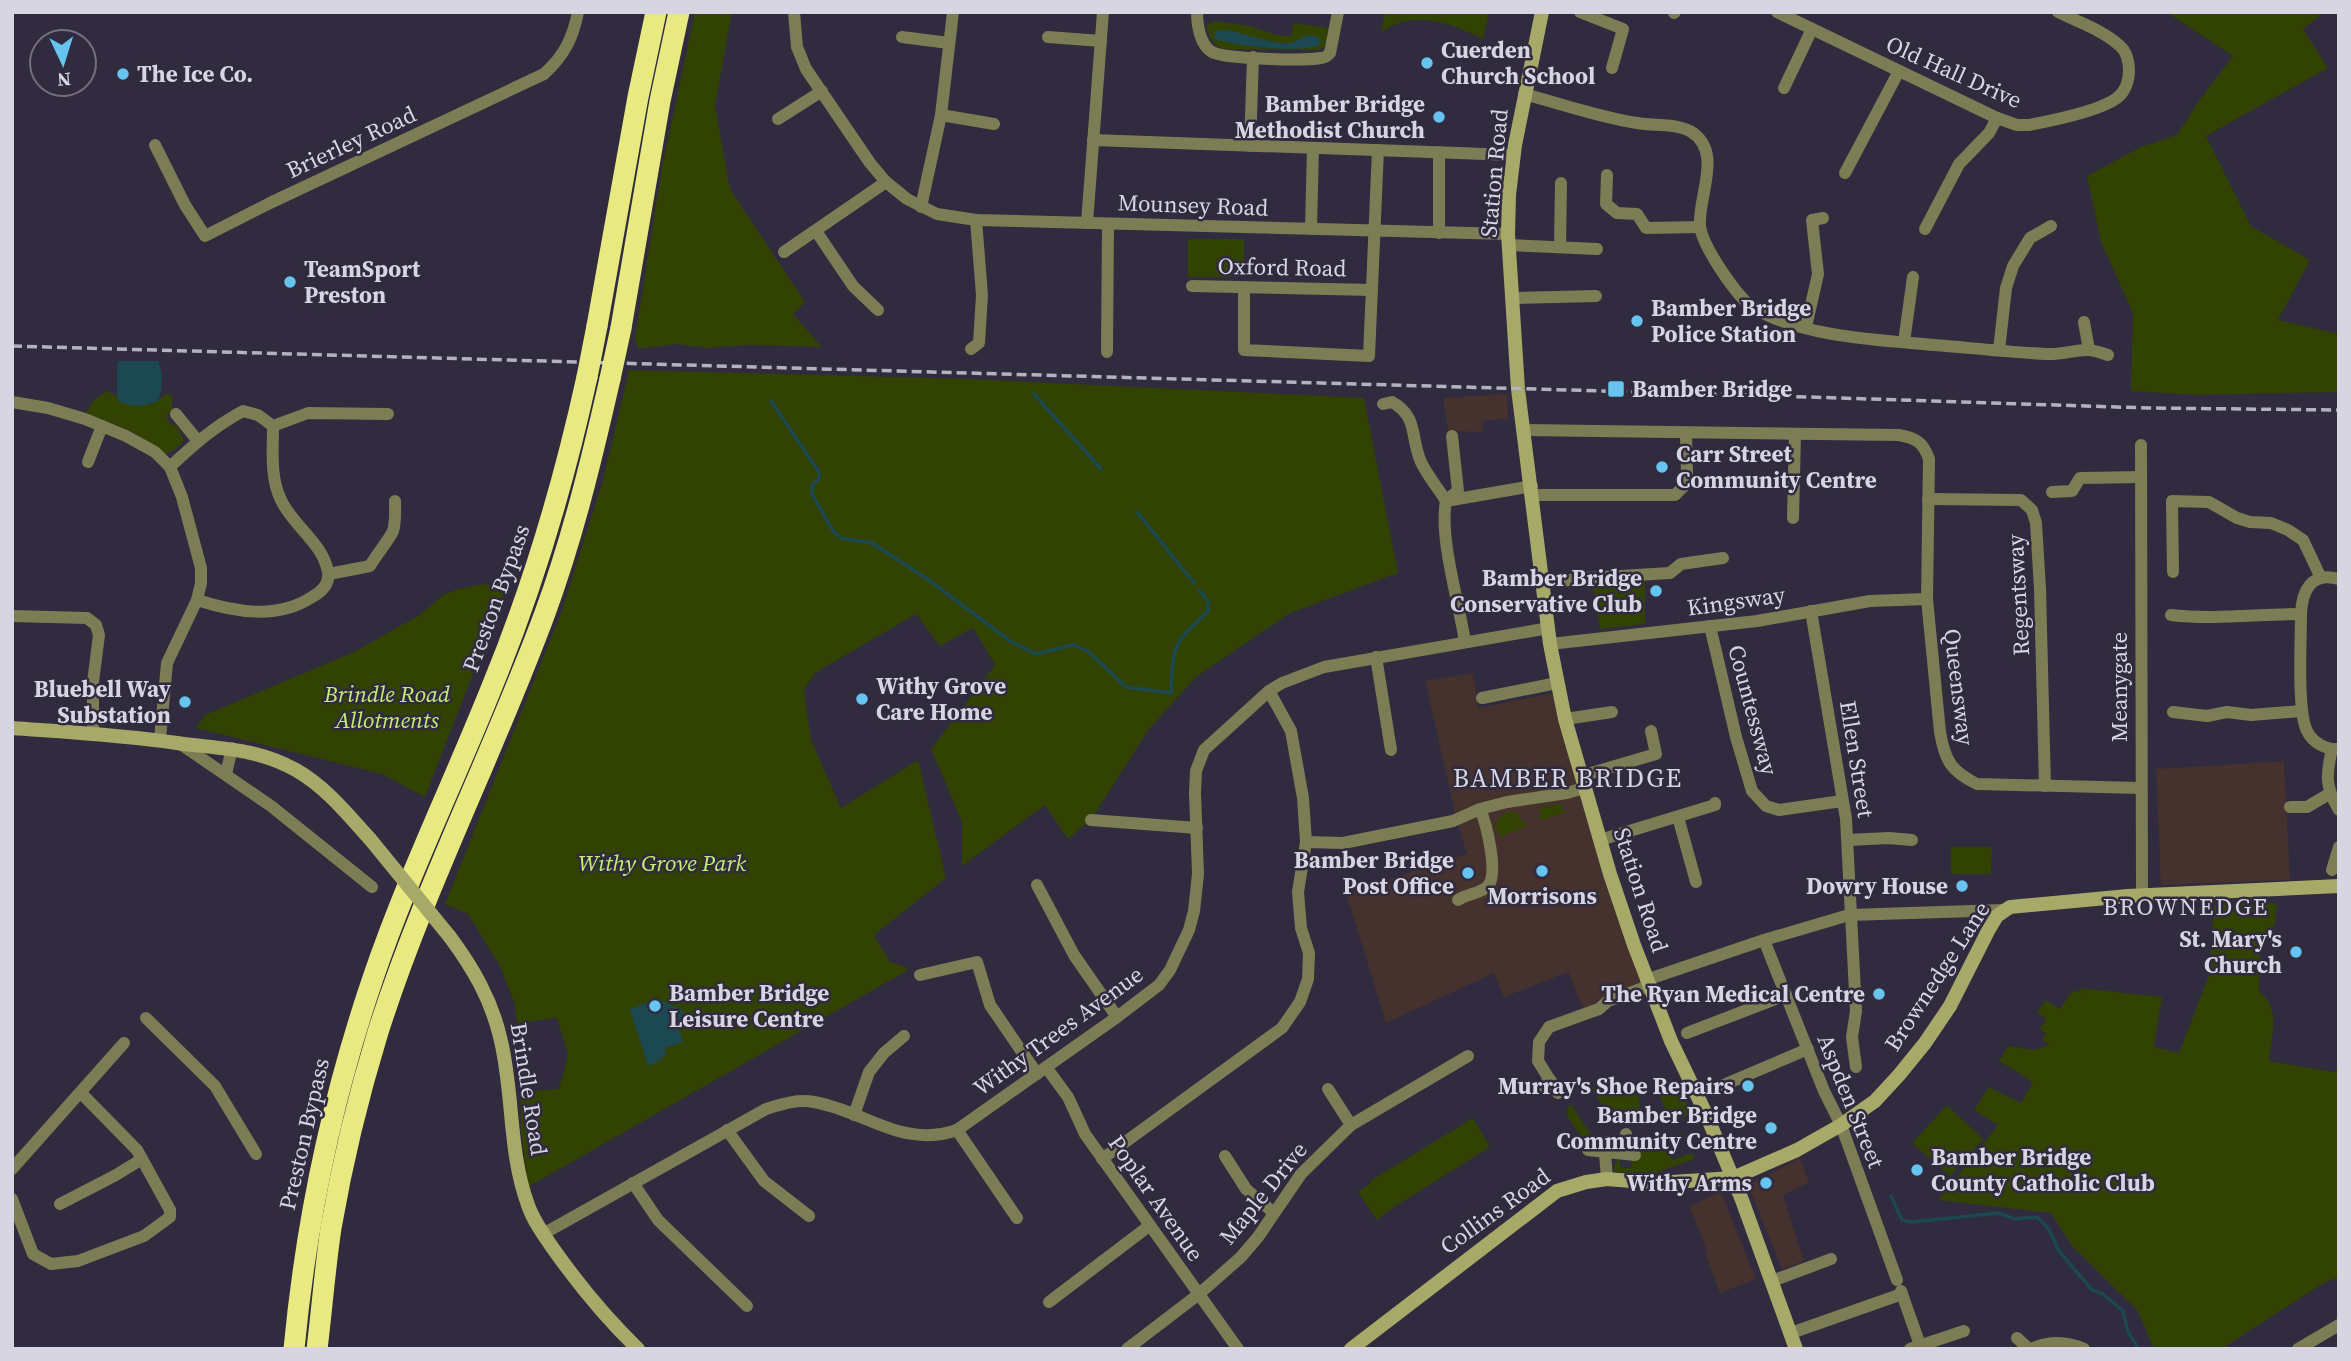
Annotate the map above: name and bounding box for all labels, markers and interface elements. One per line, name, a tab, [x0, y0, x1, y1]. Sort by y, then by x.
north arrow	[28, 28, 98, 98]
street label: Old Hall Drive	[1881, 28, 2027, 116]
place label: Cuerden Church School	[1441, 34, 1595, 92]
marker: Cuerden Church School	[1419, 55, 1435, 71]
place label: The Ice Co.	[137, 58, 253, 90]
marker: The Ice Co.	[115, 66, 131, 82]
text: N	[56, 67, 72, 93]
place label: Bamber Bridge Methodist Church	[1235, 88, 1425, 146]
street label: Brierley Road	[281, 98, 421, 186]
street label: Station Road	[1472, 107, 1516, 239]
marker: Bamber Bridge Methodist Church	[1431, 109, 1447, 125]
street label: Mounsey Road	[1117, 186, 1269, 224]
street label: Oxford Road	[1217, 250, 1347, 284]
place label: TeamSport Preston	[304, 253, 421, 311]
marker: TeamSport Preston	[282, 274, 298, 290]
place label: Bamber Bridge Police Station	[1651, 292, 1811, 350]
marker: Bamber Bridge Police Station	[1629, 313, 1645, 329]
place label: Bamber Bridge	[1632, 373, 1792, 405]
marker: Bamber Bridge	[1606, 379, 1626, 399]
place label: Carr Street Community Centre	[1676, 438, 1877, 496]
marker: Carr Street Community Centre	[1654, 459, 1670, 475]
street label: Preston Bypass	[454, 520, 538, 676]
street label: Regentsway	[1999, 533, 2037, 657]
place label: Bamber Bridge Conservative Club	[1450, 562, 1642, 620]
street label: Kingsway	[1685, 578, 1787, 624]
marker: Bamber Bridge Conservative Club	[1648, 583, 1664, 599]
street label: Queensway	[1936, 627, 1982, 747]
street label: Meanygate	[2103, 632, 2135, 742]
street label: Countessway	[1720, 641, 1786, 779]
place label: Withy Grove Care Home	[876, 670, 1006, 728]
place label: Bluebell Way Substation	[34, 673, 172, 731]
park label: Brindle Road Allotments	[323, 678, 450, 736]
marker: Withy Grove Care Home	[854, 691, 870, 707]
marker: Bluebell Way Substation	[177, 694, 193, 710]
street label: Ellen Street	[1832, 698, 1882, 820]
district label: BAMBER BRIDGE	[1453, 760, 1683, 796]
street label: Station Road	[1606, 824, 1676, 956]
place label: Bamber Bridge Post Office	[1294, 844, 1454, 902]
park label: Withy Grove Park	[578, 847, 746, 879]
marker: Morrisons	[1534, 863, 1550, 879]
marker: Bamber Bridge Post Office	[1460, 865, 1476, 881]
place label: Dowry House	[1806, 870, 1948, 902]
marker: Dowry House	[1954, 878, 1970, 894]
place label: Morrisons	[1487, 880, 1597, 912]
district label: BROWNEDGE	[2103, 890, 2269, 923]
street label: Brownedge Lane	[1877, 895, 1997, 1057]
place label: St. Mary's Church	[2179, 923, 2282, 981]
marker: St. Mary's Church	[2288, 944, 2304, 960]
street label: Withy Trees Avenue	[967, 958, 1149, 1104]
place label: Bamber Bridge Leisure Centre	[669, 977, 829, 1035]
place label: The Ryan Medical Centre	[1601, 978, 1865, 1010]
marker: The Ryan Medical Centre	[1871, 986, 1887, 1002]
marker: Bamber Bridge Leisure Centre	[647, 998, 663, 1014]
street label: Brindle Road	[503, 1020, 555, 1158]
street label: Aspden Street	[1810, 1029, 1893, 1173]
street label: Preston Bypass	[271, 1055, 337, 1213]
place label: Murray's Shoe Repairs	[1498, 1070, 1734, 1102]
marker: Murray's Shoe Repairs	[1740, 1078, 1756, 1094]
place label: Bamber Bridge Community Centre	[1556, 1099, 1757, 1157]
marker: Bamber Bridge Community Centre	[1763, 1120, 1779, 1136]
street label: Poplar Avenue	[1101, 1128, 1211, 1268]
street label: Maple Drive	[1212, 1135, 1314, 1251]
place label: Bamber Bridge County Catholic Club	[1931, 1141, 2155, 1199]
street label: Collins Road	[1433, 1160, 1557, 1262]
marker: Bamber Bridge County Catholic Club	[1909, 1162, 1925, 1178]
place label: Withy Arms	[1626, 1167, 1752, 1199]
marker: Withy Arms	[1758, 1175, 1774, 1191]

